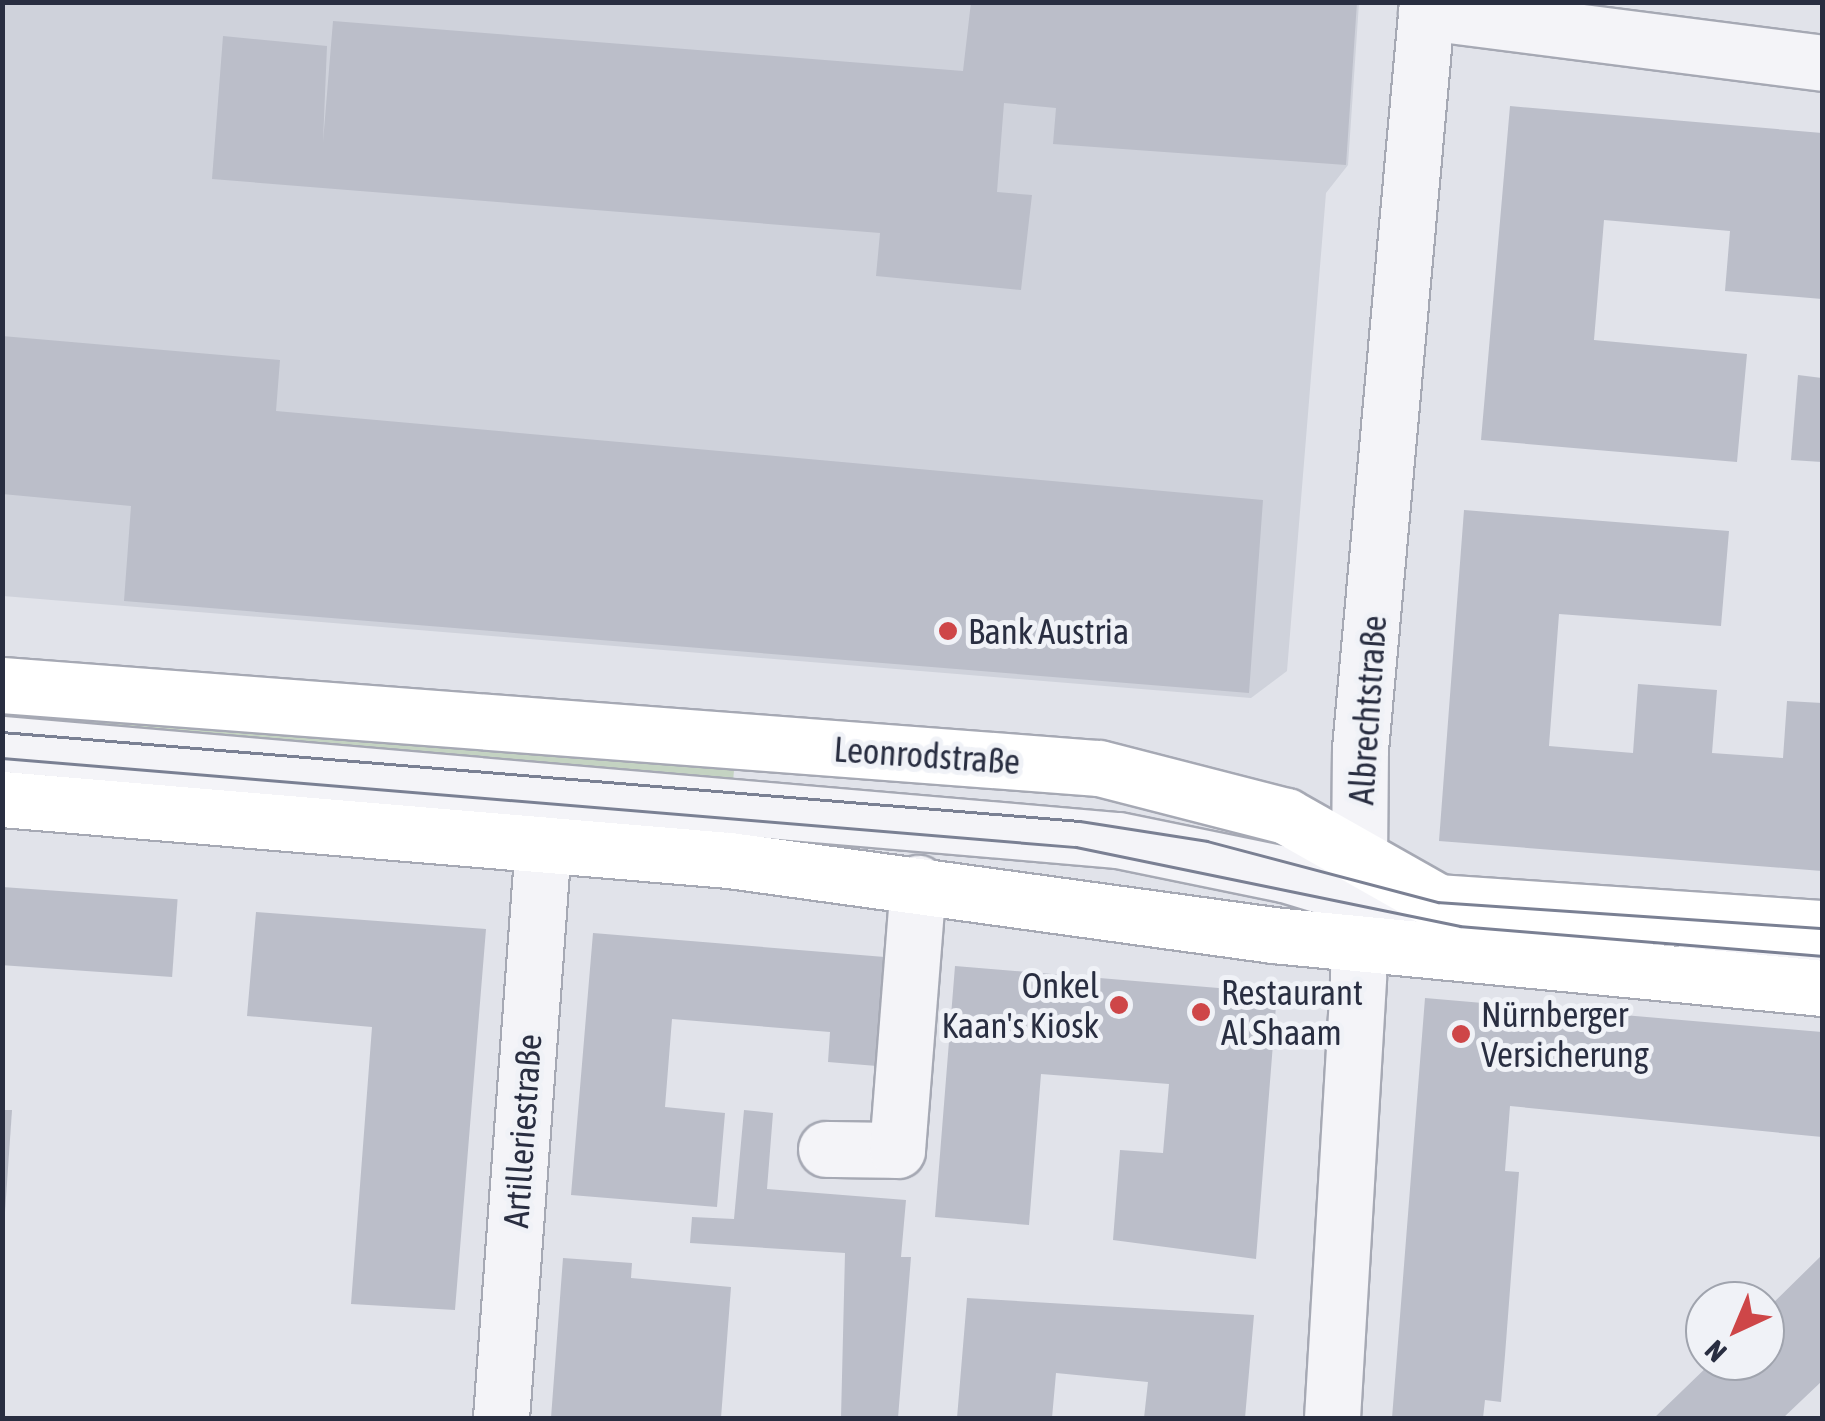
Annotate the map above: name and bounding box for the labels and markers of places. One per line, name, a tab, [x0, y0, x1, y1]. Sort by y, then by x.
place label: Bank Austria	[968, 610, 1129, 652]
marker: Bank Austria	[937, 620, 959, 642]
place label: Onkel Kaan's Kiosk	[941, 964, 1099, 1046]
place label: Restaurant Al Shaam	[1221, 971, 1363, 1053]
place label: Nürnberger Versicherung	[1481, 993, 1649, 1075]
marker: Onkel Kaan's Kiosk	[1108, 994, 1130, 1016]
marker: Restaurant Al Shaam	[1190, 1001, 1212, 1023]
marker: Nürnberger Versicherung	[1450, 1023, 1472, 1045]

